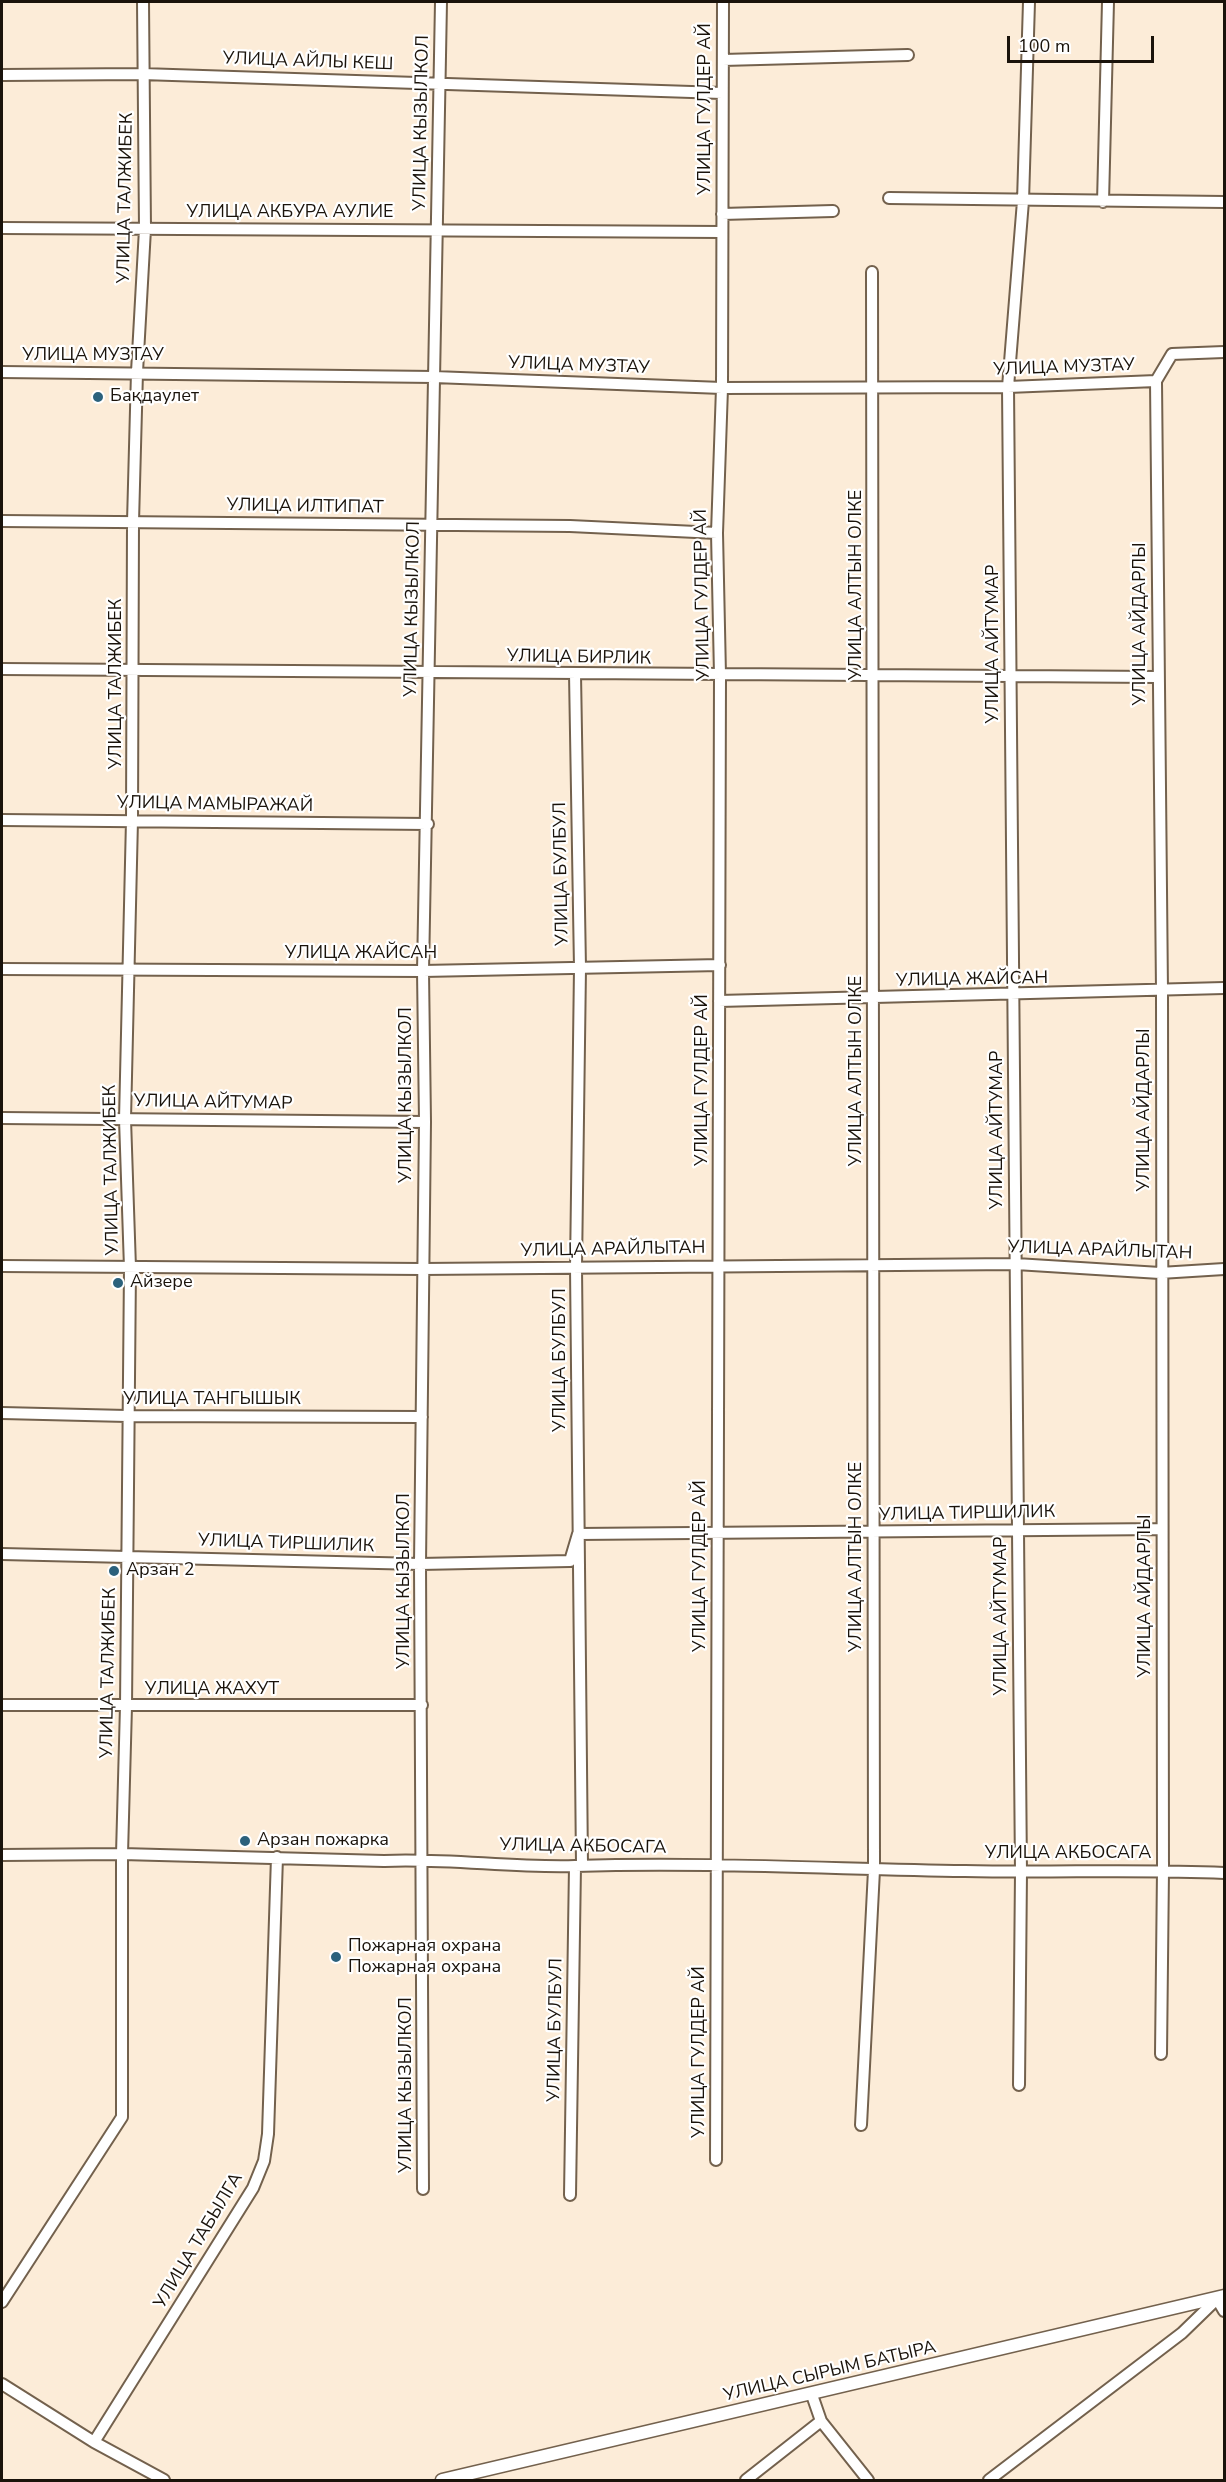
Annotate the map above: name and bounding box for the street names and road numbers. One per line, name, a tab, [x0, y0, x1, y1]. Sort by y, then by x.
street label: УЛИЦА ГУЛДЕР АЙ	[695, 23, 717, 195]
street label: УЛИЦА КЫЗЫЛКОЛ	[410, 35, 434, 211]
street label: УЛИЦА АЙЛЫ КЕШ	[222, 48, 394, 76]
street label: УЛИЦА ТАЛЖИБЕК	[114, 112, 138, 284]
street label: УЛИЦА АКБУРА АУЛИЕ	[186, 202, 394, 224]
street label: УЛИЦА МУЗТАУ	[22, 345, 164, 367]
street label: УЛИЦА МУЗТАУ	[508, 353, 650, 379]
street label: УЛИЦА МУЗТАУ	[993, 355, 1135, 381]
street label: УЛИЦА АЛТЫН ОЛКЕ	[846, 490, 868, 680]
street label: УЛИЦА ИЛТИПАТ	[226, 495, 384, 519]
street label: УЛИЦА ГУЛДЕР АЙ	[691, 509, 715, 681]
street label: УЛИЦА КЫЗЫЛКОЛ	[401, 521, 425, 697]
street label: УЛИЦА АЙДАРЛЫ	[1130, 542, 1152, 706]
street label: УЛИЦА АЙТУМАР	[983, 565, 1005, 723]
street label: УЛИЦА ТАЛЖИБЕК	[106, 599, 128, 769]
street label: УЛИЦА БИРЛИК	[507, 646, 651, 670]
street label: УЛИЦА МАМЫРАЖАЙ	[117, 792, 313, 818]
street label: УЛИЦА БУЛБУЛ	[550, 802, 574, 946]
street label: УЛИЦА ЖАЙСАН	[285, 943, 437, 965]
street label: УЛИЦА ЖАЙСАН	[896, 968, 1048, 992]
street label: УЛИЦА АЛТЫН ОЛКЕ	[846, 976, 868, 1166]
street label: УЛИЦА ГУЛДЕР АЙ	[692, 994, 714, 1166]
street label: УЛИЦА КЫЗЫЛКОЛ	[396, 1007, 418, 1183]
street label: УЛИЦА АЙДАРЛЫ	[1134, 1028, 1156, 1192]
street label: УЛИЦА АЙТУМАР	[987, 1051, 1009, 1209]
street label: УЛИЦА ТАЛЖИБЕК	[100, 1084, 124, 1256]
street label: УЛИЦА АЙТУМАР	[133, 1091, 293, 1115]
street label: УЛИЦА АРАЙЛЫТАН	[1007, 1237, 1193, 1265]
street label: УЛИЦА АРАЙЛЫТАН	[520, 1238, 706, 1262]
street label: УЛИЦА БУЛБУЛ	[550, 1288, 572, 1432]
street label: УЛИЦА ТАНГЫШЫК	[123, 1389, 301, 1411]
street label: УЛИЦА АЛТЫН ОЛКЕ	[846, 1462, 868, 1652]
street label: УЛИЦА ГУЛДЕР АЙ	[690, 1480, 712, 1652]
street label: УЛИЦА КЫЗЫЛКОЛ	[394, 1493, 416, 1669]
street label: УЛИЦА ТИРШИЛИК	[879, 1502, 1055, 1526]
street label: УЛИЦА АЙДАРЛЫ	[1135, 1514, 1157, 1678]
street label: УЛИЦА ТИРШИЛИК	[198, 1530, 374, 1558]
street label: УЛИЦА АЙТУМАР	[991, 1537, 1013, 1695]
street label: УЛИЦА ТАЛЖИБЕК	[97, 1587, 121, 1759]
street label: УЛИЦА ЖАХУТ	[145, 1679, 279, 1701]
street label: УЛИЦА АКБОСАГА	[499, 1835, 667, 1859]
street label: УЛИЦА АКБОСАГА	[985, 1843, 1151, 1865]
street label: УЛИЦА БУЛБУЛ	[544, 1958, 568, 2102]
street label: УЛИЦА ГУЛДЕР АЙ	[689, 1966, 711, 2138]
street label: УЛИЦА КЫЗЫЛКОЛ	[396, 1997, 418, 2173]
street label: УЛИЦА ТАБЫЛГА	[150, 2169, 248, 2313]
street label: УЛИЦА СЫРЫМ БАТЫРА	[722, 2337, 938, 2407]

